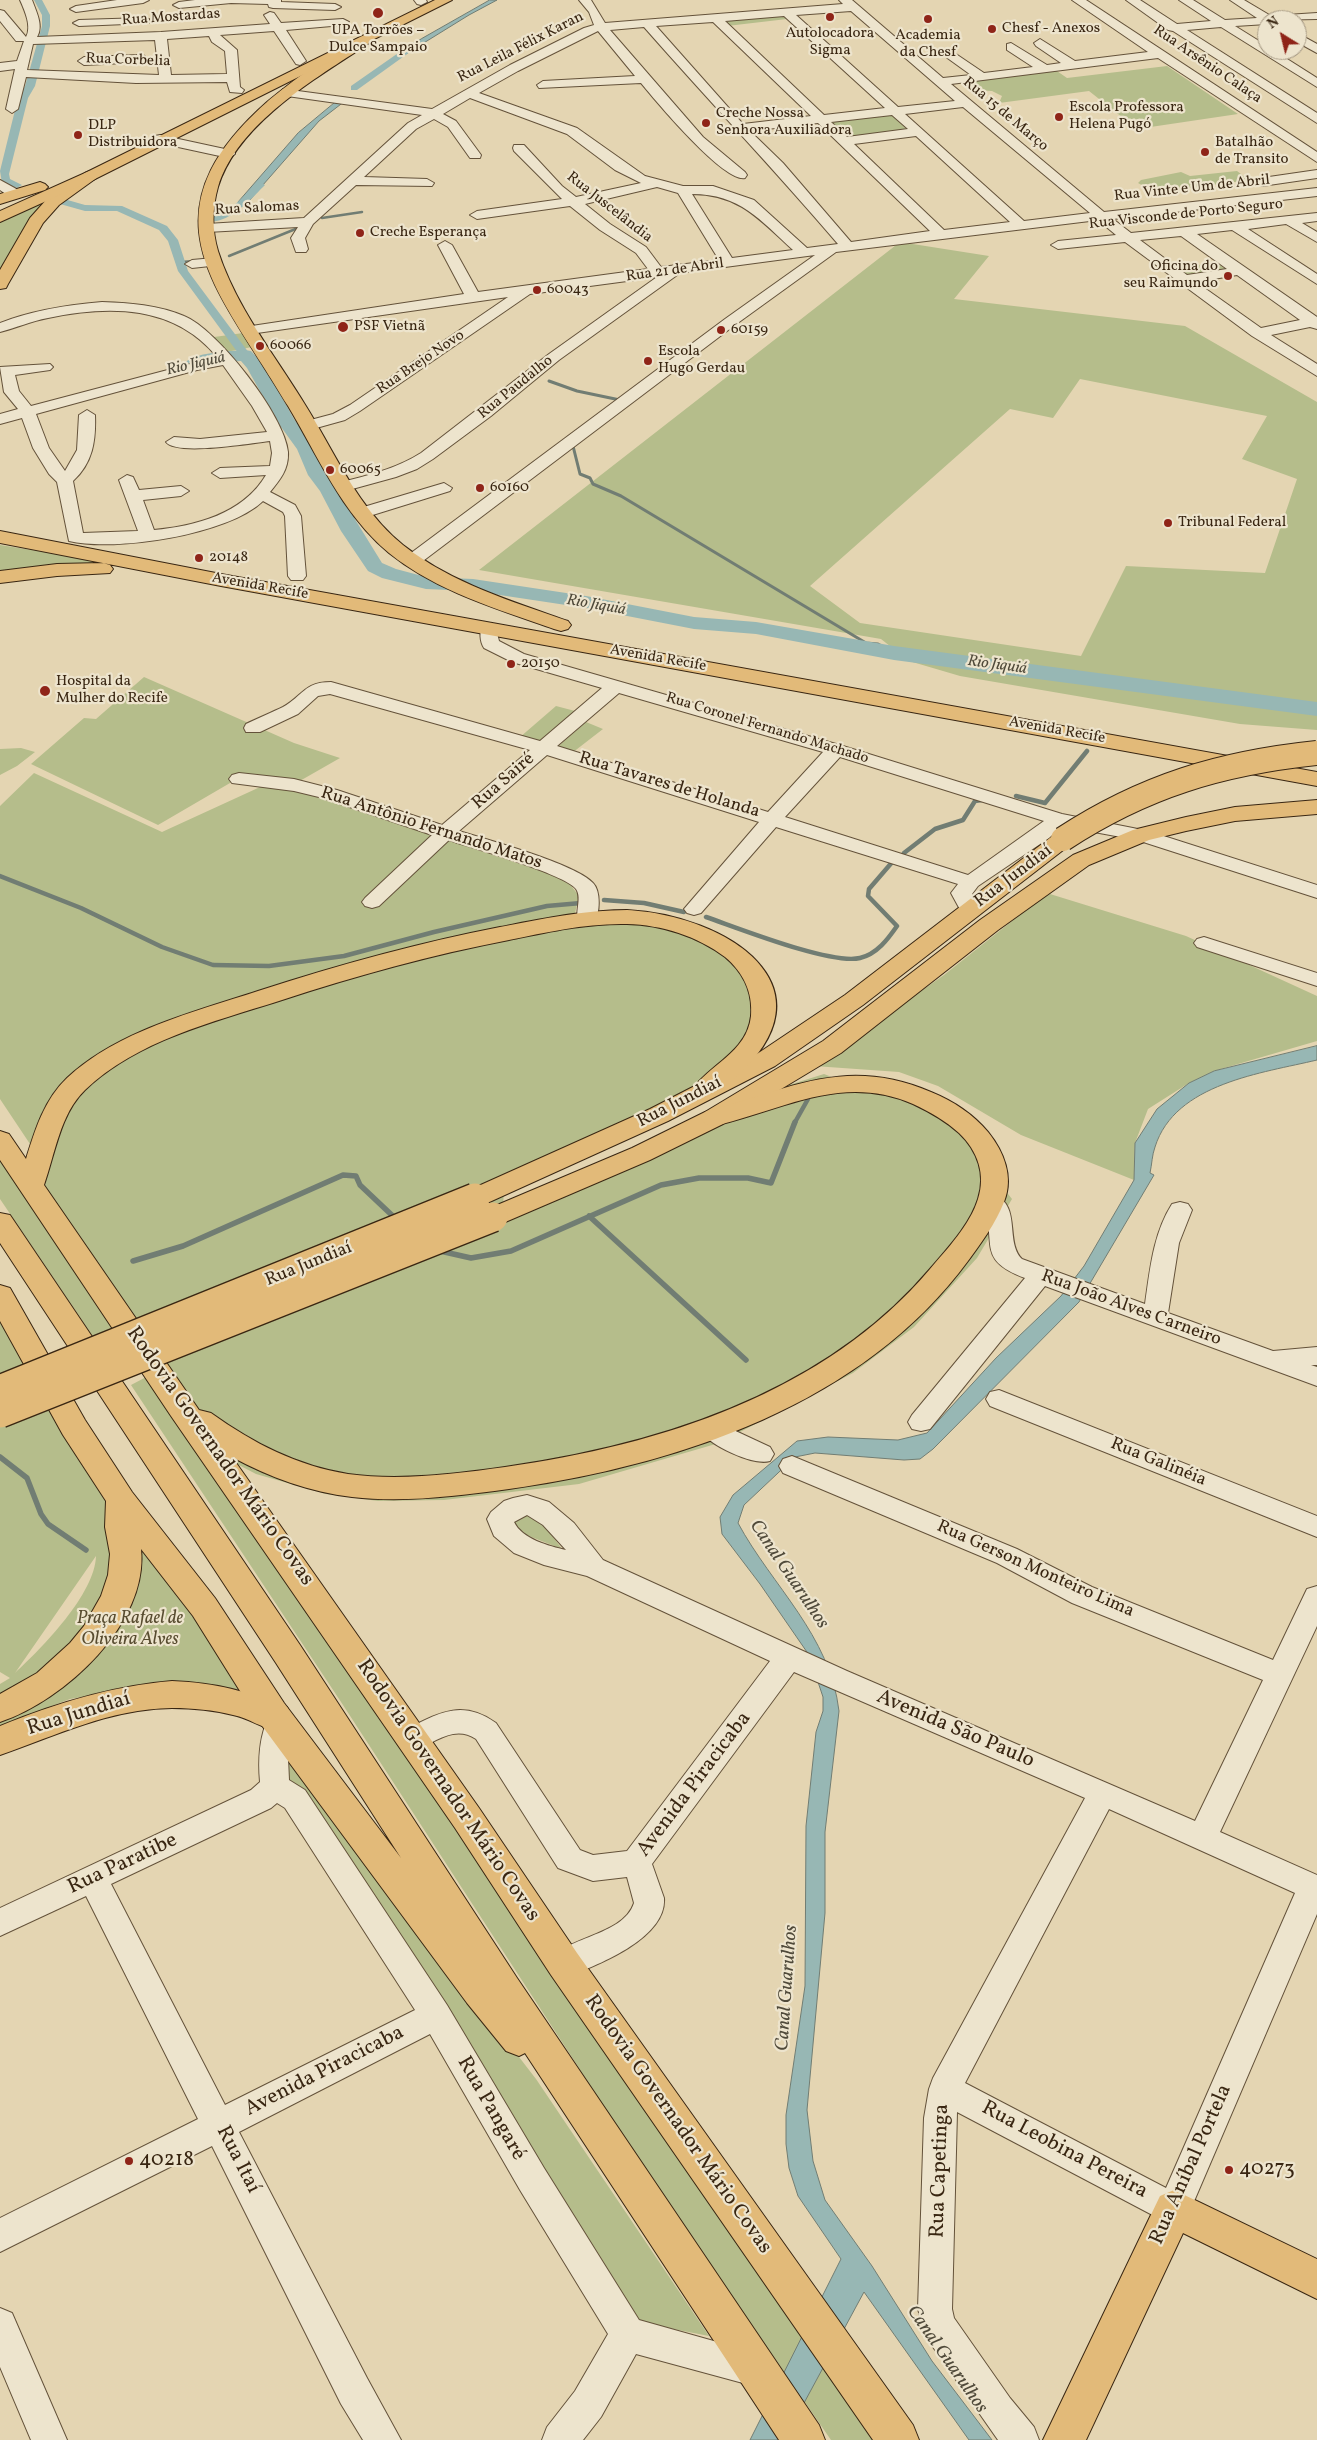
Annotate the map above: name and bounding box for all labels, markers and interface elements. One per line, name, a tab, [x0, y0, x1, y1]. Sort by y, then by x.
street label: Rua Mostardas	[121, 6, 221, 30]
marker: UPA Torrões – Dulce Sampaio	[371, 6, 385, 20]
street label: Rua Leila Félix Karan	[455, 8, 587, 88]
north arrow	[1257, 10, 1307, 60]
marker: Autolocadora Sigma	[824, 11, 836, 23]
marker: Academia da Chesf	[922, 13, 934, 25]
text: N	[1264, 13, 1283, 34]
place label: Chesf - Anexos	[1002, 20, 1100, 38]
place label: UPA Torrões – Dulce Sampaio	[329, 22, 427, 57]
street label: Rua Arsênio Calaça	[1149, 22, 1265, 108]
marker: Chesf - Anexos	[986, 23, 998, 35]
place label: Autolocadora Sigma	[786, 25, 874, 60]
place label: Academia da Chesf	[895, 27, 961, 62]
street label: Rua Corbelia	[85, 51, 171, 71]
street label: Rua 15 de Março	[959, 74, 1051, 156]
place label: Escola Professora Helena Pugó	[1069, 99, 1184, 134]
place label: Creche Nossa Senhora Auxiliadora	[716, 105, 852, 140]
marker: Escola Professora Helena Pugó	[1053, 111, 1065, 123]
place label: DLP Distribuidora	[88, 117, 177, 152]
marker: Creche Nossa Senhora Auxiliadora	[700, 117, 712, 129]
marker: DLP Distribuidora	[72, 129, 84, 141]
place label: Batalhão de Transito	[1215, 134, 1288, 169]
marker: Batalhão de Transito	[1199, 146, 1211, 158]
street label: Rua Juscelândia	[562, 169, 656, 247]
street label: Rua Vinte e Um de Abril	[1113, 172, 1271, 206]
street label: Rua Visconde de Porto Seguro	[1088, 196, 1284, 234]
street label: Rua Salomas	[214, 198, 300, 220]
place label: Creche Esperança	[370, 224, 487, 242]
marker: Creche Esperança	[354, 227, 366, 239]
street label: Rua 21 de Abril	[625, 255, 725, 287]
place label: Oficina do seu Raimundo	[1124, 258, 1218, 293]
marker: Oficina do seu Raimundo	[1222, 270, 1234, 282]
place label: 60043	[547, 281, 589, 299]
marker: 60043	[531, 284, 543, 296]
place label: PSF Vietnã	[354, 318, 425, 336]
marker: PSF Vietnã	[336, 320, 350, 334]
place label: 60159	[731, 321, 768, 339]
marker: 60159	[715, 324, 727, 336]
street label: Rua Brejo Novo	[374, 327, 468, 399]
place label: 60066	[270, 337, 311, 355]
marker: 60066	[254, 340, 266, 352]
place label: Escola Hugo Gerdau	[658, 343, 745, 378]
water label: Rio Jiquiá	[165, 349, 227, 381]
street label: Rua Paudalho	[475, 352, 557, 424]
marker: Escola Hugo Gerdau	[642, 355, 654, 367]
place label: 60065	[340, 461, 381, 479]
marker: 60065	[324, 464, 336, 476]
place label: 60160	[490, 479, 529, 497]
marker: 60160	[474, 482, 486, 494]
place label: Tribunal Federal	[1178, 514, 1286, 532]
marker: Tribunal Federal	[1162, 517, 1174, 529]
place label: 20148	[209, 549, 248, 567]
marker: 20148	[193, 552, 205, 564]
street label: Avenida Recife	[210, 570, 310, 604]
water label: Rio Jiquiá	[565, 591, 627, 621]
street label: Avenida Recife	[608, 642, 708, 676]
water label: Rio Jiquiá	[966, 652, 1028, 680]
place label: 20150	[521, 655, 560, 673]
marker: 20150	[505, 658, 517, 670]
place label: Hospital da Mulher do Recife	[56, 673, 168, 708]
marker: Hospital da Mulher do Recife	[38, 684, 52, 698]
street label: Rua Coronel Fernando Machado	[663, 690, 871, 768]
street label: Avenida Recife	[1007, 714, 1107, 748]
street label: Rua Tavares de Holanda	[576, 748, 762, 824]
street label: Rua Sairé	[468, 749, 540, 815]
street label: Rua Antônio Fernando Matos	[318, 783, 544, 875]
street label: Rua Jundiaí	[971, 841, 1057, 913]
street label: Rua Jundiaí	[634, 1073, 726, 1133]
street label: Rua Jundiaí	[262, 1238, 356, 1292]
street label: Rua João Alves Carneiro	[1038, 1266, 1224, 1352]
street label: Rodovia Governador Mário Covas	[120, 1323, 318, 1591]
street label: Rua Galinéia	[1107, 1434, 1209, 1492]
water label: Canal Guarulhos	[743, 1516, 833, 1634]
street label: Rua Gerson Monteiro Lima	[933, 1517, 1137, 1623]
park label: Praça Rafael de Oliveira Alves	[77, 1609, 183, 1652]
street label: Rodovia Governador Mário Covas	[350, 1655, 544, 1927]
street label: Avenida São Paulo	[872, 1685, 1038, 1775]
street label: Rua Jundiaí	[24, 1687, 134, 1743]
street label: Avenida Piracicaba	[632, 1708, 758, 1862]
street label: Rua Paratibe	[64, 1829, 182, 1901]
water label: Canal Guarulhos	[772, 1924, 804, 2052]
street label: Rodovia Governador Mário Covas	[578, 1991, 776, 2259]
street label: Avenida Piracicaba	[241, 2021, 409, 2123]
street label: Rua Pangaré	[450, 2052, 530, 2166]
street label: Rua Aníbal Portela	[1145, 2081, 1239, 2249]
street label: Rua Leobina Pereira	[977, 2097, 1151, 2205]
street label: Rua Capetinga	[926, 2103, 956, 2239]
street label: Rua Itaí	[209, 2122, 265, 2198]
place label: 40218	[139, 2148, 194, 2174]
marker: 40218	[123, 2155, 135, 2167]
place label: 40273	[1239, 2157, 1295, 2183]
marker: 40273	[1223, 2164, 1235, 2176]
water label: Canal Guarulhos	[900, 2302, 992, 2418]

